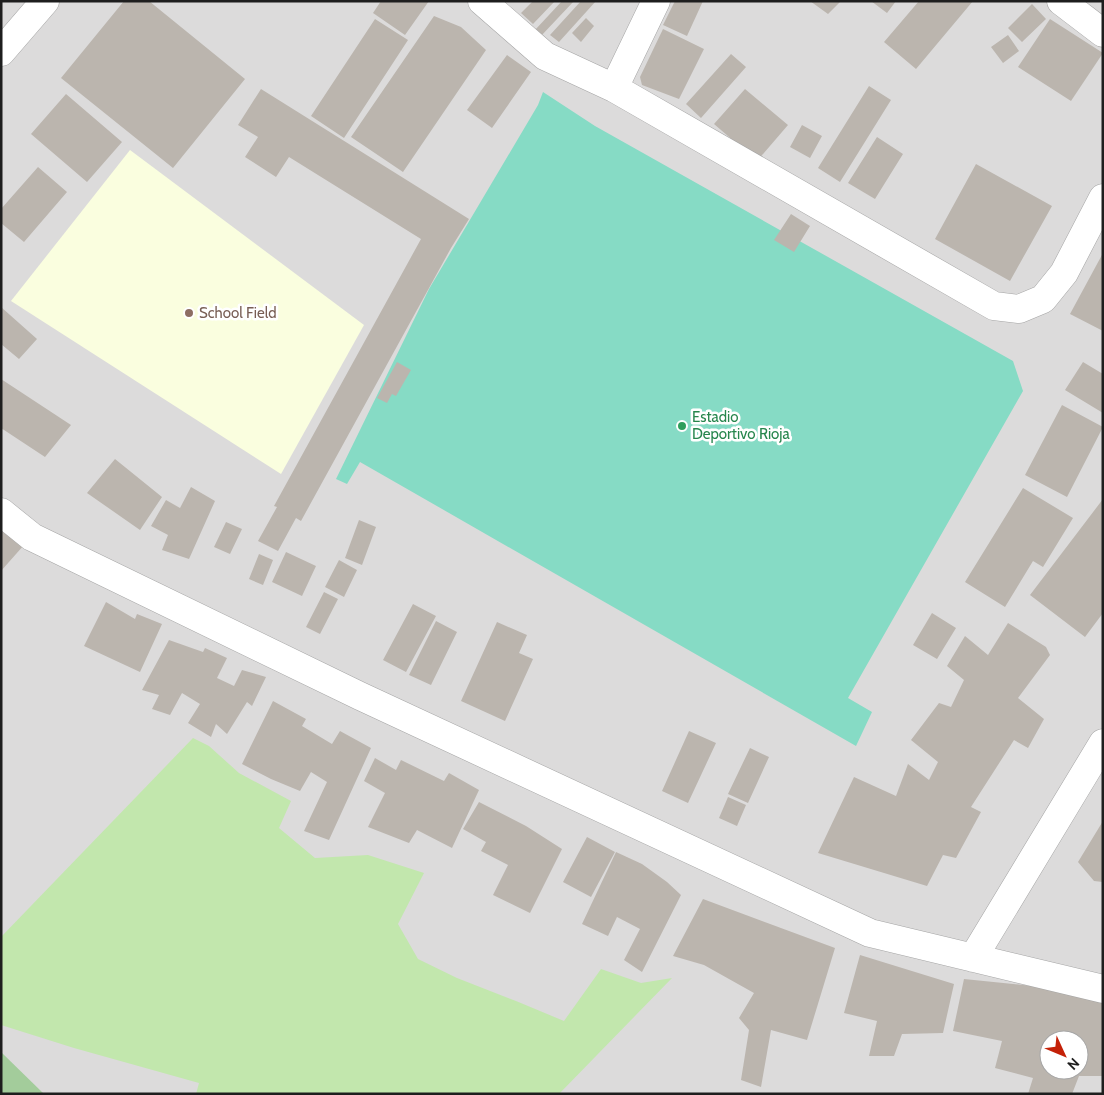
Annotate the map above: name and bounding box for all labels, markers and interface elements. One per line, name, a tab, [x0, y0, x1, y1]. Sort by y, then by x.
place label: School Field	[199, 304, 277, 322]
marker: School Field	[183, 307, 195, 319]
place label: Estadio Deportivo Rioja	[692, 408, 790, 443]
marker: Estadio Deportivo Rioja	[676, 420, 688, 432]
north arrow	[1039, 1030, 1089, 1080]
text: N	[1063, 1054, 1083, 1074]

